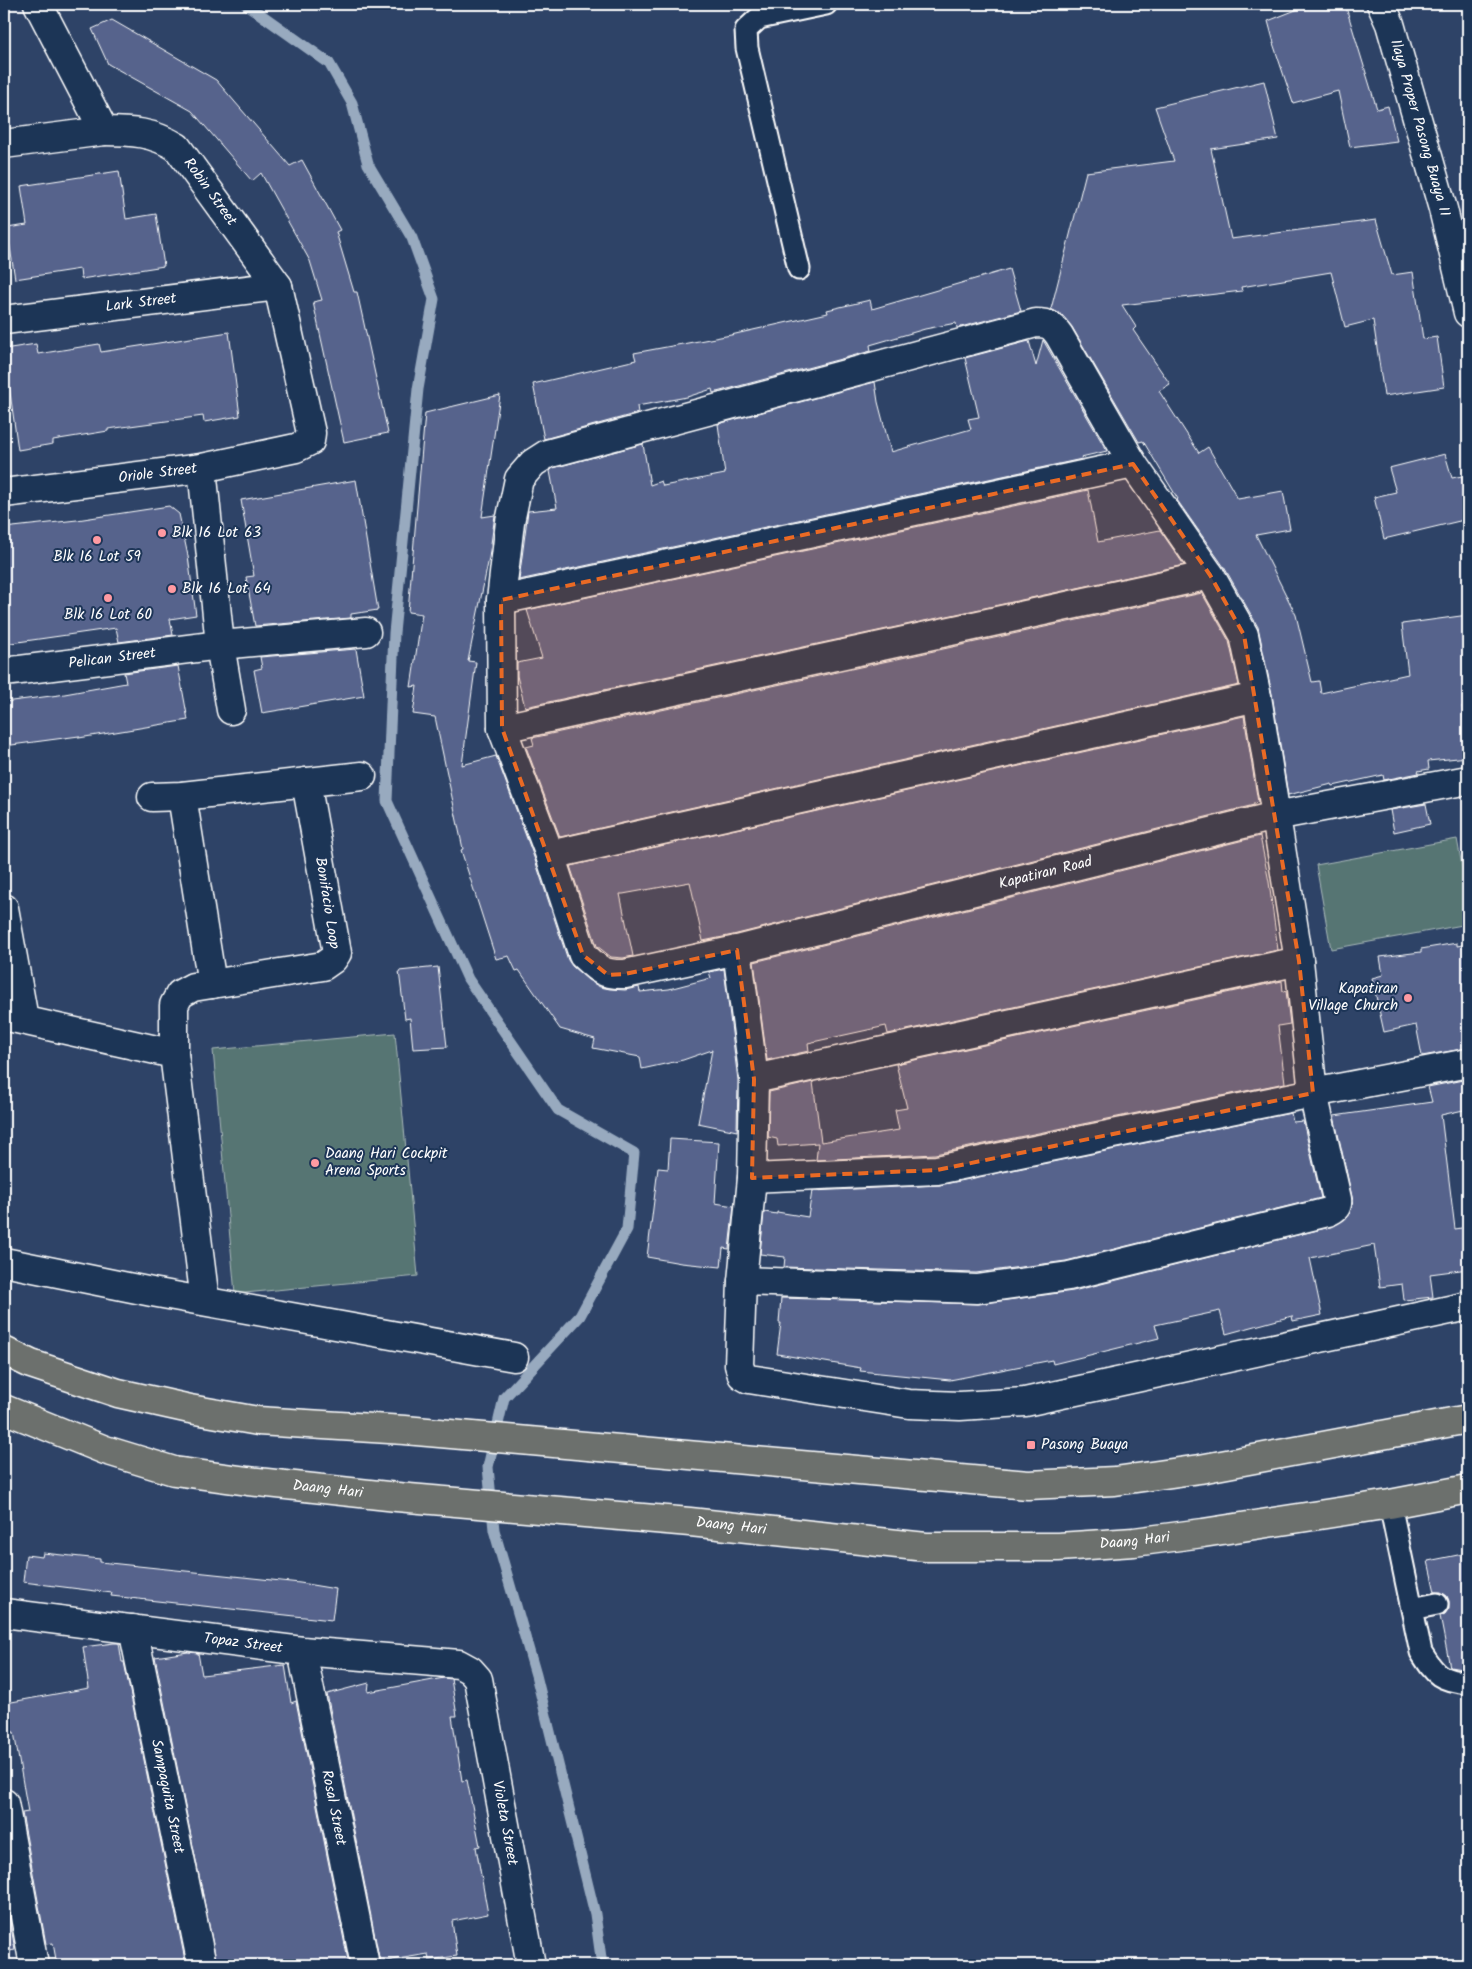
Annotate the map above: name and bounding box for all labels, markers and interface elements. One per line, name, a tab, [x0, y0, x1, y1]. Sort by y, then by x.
street label: Ilaya Proper Pasong Buaya II	[1383, 37, 1456, 219]
street label: Robin Street	[177, 153, 243, 231]
street label: Lark Street	[104, 287, 178, 319]
street label: Oriole Street	[117, 457, 199, 490]
place label: Blk 16 Lot 63	[172, 521, 261, 545]
marker: Blk 16 Lot 63	[156, 527, 168, 539]
marker: Blk 16 Lot 59	[91, 534, 103, 546]
place label: Blk 16 Lot 59	[53, 545, 141, 569]
place label: Blk 16 Lot 64	[182, 577, 271, 601]
marker: Blk 16 Lot 64	[166, 583, 178, 595]
marker: Blk 16 Lot 60	[102, 592, 114, 604]
place label: Blk 16 Lot 60	[64, 603, 152, 627]
street label: Pelican Street	[67, 641, 158, 676]
street label: Kapatiran Road	[996, 850, 1095, 896]
street label: Bonifacio Loop	[308, 855, 346, 951]
place label: Kapatiran Village Church	[1308, 977, 1398, 1018]
marker: Kapatiran Village Church	[1402, 992, 1414, 1004]
place label: Daang Hari Cockpit Arena Sports	[325, 1142, 448, 1183]
marker: Daang Hari Cockpit Arena Sports	[309, 1157, 321, 1169]
place label: Pasong Buaya	[1041, 1433, 1128, 1457]
marker: Pasong Buaya	[1025, 1439, 1037, 1451]
street label: Daang Hari	[291, 1474, 366, 1505]
street label: Daang Hari	[695, 1511, 769, 1542]
street label: Daang Hari	[1099, 1525, 1173, 1556]
street label: Topaz Street	[202, 1627, 284, 1660]
street label: Sampaguita Street	[144, 1737, 191, 1856]
street label: Rosal Street	[314, 1768, 353, 1848]
street label: Violeta Street	[485, 1779, 524, 1868]

